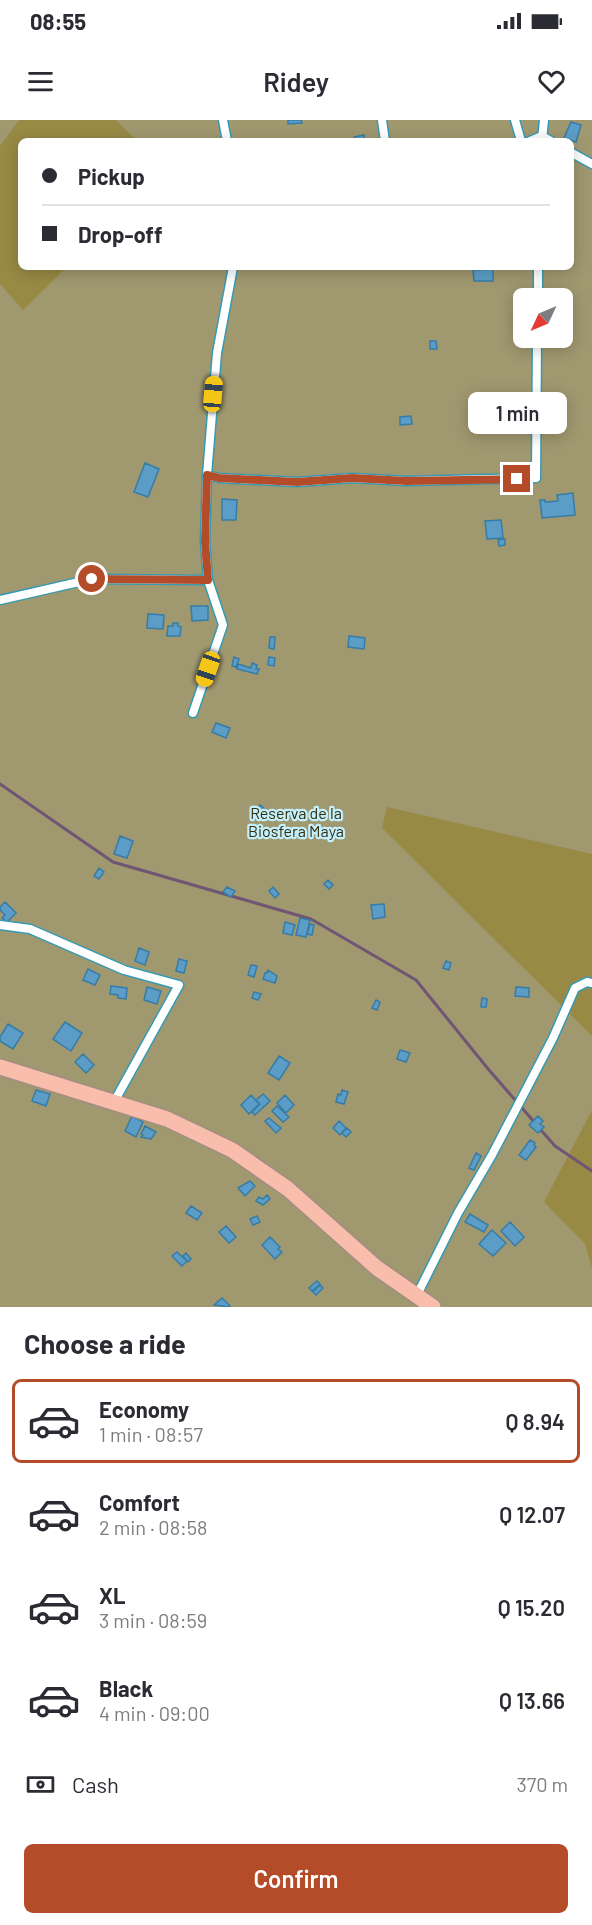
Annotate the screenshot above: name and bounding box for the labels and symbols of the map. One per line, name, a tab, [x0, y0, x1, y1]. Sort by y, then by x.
north arrow	[513, 288, 573, 348]
car	[202, 375, 224, 413]
callout: 1 min	[468, 392, 566, 434]
route end	[503, 465, 530, 492]
route start	[78, 565, 105, 592]
car	[194, 649, 222, 689]
park label: Reserva de la Biosfera Maya	[248, 803, 344, 840]

